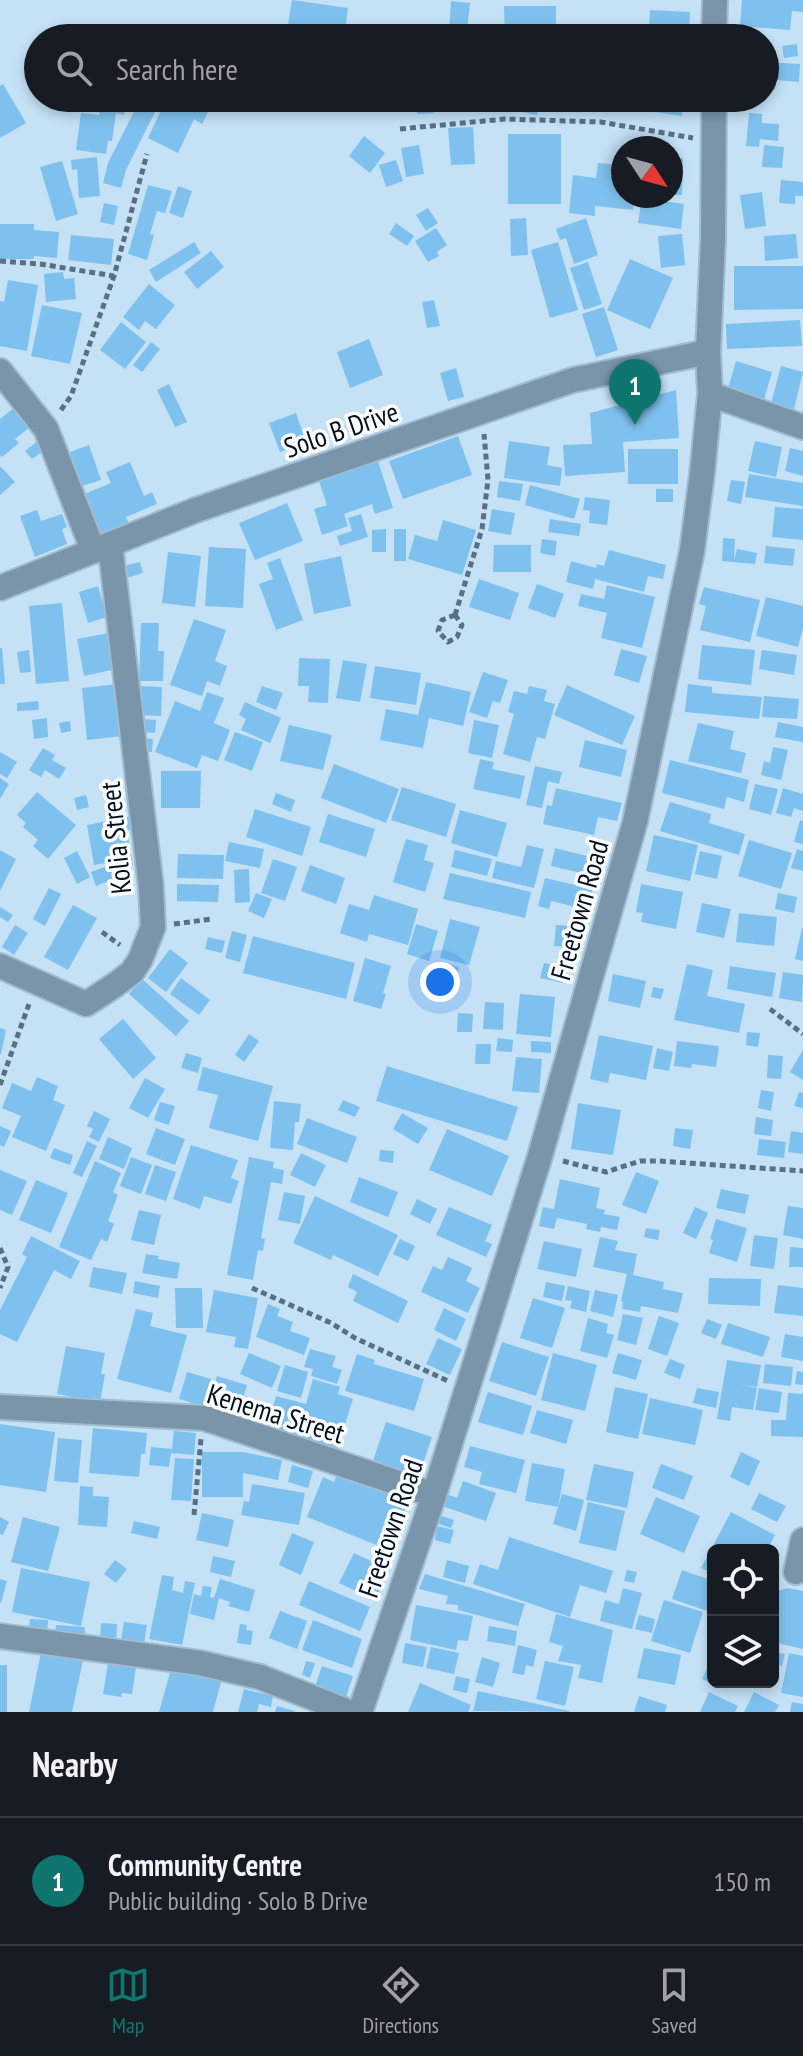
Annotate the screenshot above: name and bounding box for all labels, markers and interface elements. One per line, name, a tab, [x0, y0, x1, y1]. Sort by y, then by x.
search box	[24, 24, 779, 112]
icon: search	[52, 46, 96, 90]
text: Search here	[116, 49, 238, 88]
north arrow	[611, 136, 683, 208]
pin: 1	[609, 359, 661, 425]
street label: Solo B Drive	[279, 392, 403, 466]
street label: Kolia Street	[91, 780, 139, 896]
street label: Freetown Road	[541, 836, 617, 984]
your location	[420, 962, 460, 1002]
street label: Kenema Street	[203, 1375, 349, 1451]
street label: Freetown Road	[349, 1454, 431, 1602]
map controls	[707, 1544, 779, 1688]
button: locate	[707, 1544, 779, 1616]
button: layers	[707, 1616, 779, 1688]
text: Nearby	[32, 1742, 117, 1786]
text: Community Centre	[108, 1845, 302, 1884]
text: 1	[52, 1865, 64, 1898]
text: 150 m	[713, 1865, 771, 1898]
text: Public building · Solo B Drive	[108, 1884, 368, 1917]
tab: Map	[106, 1963, 150, 2039]
tab: Directions	[363, 1963, 439, 2039]
tab: Saved	[651, 1963, 697, 2039]

